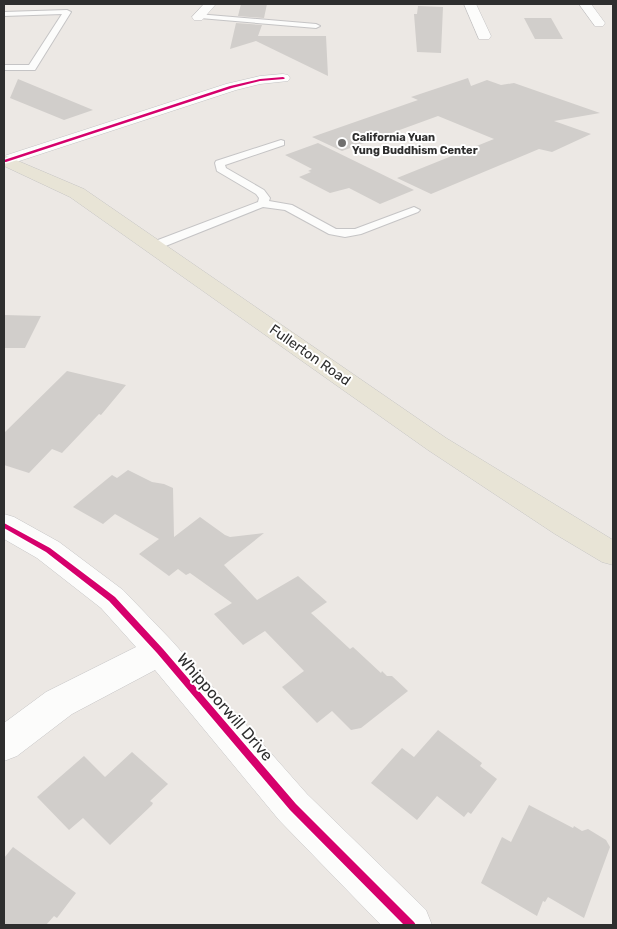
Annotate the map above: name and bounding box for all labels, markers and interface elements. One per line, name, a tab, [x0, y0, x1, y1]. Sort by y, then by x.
place label: California Yuan Yung Buddhism Center	[352, 131, 478, 157]
marker: California Yuan Yung Buddhism Center	[336, 137, 348, 149]
street label: Fullerton Road	[266, 321, 354, 389]
street label: Whippoorwill Drive	[173, 649, 277, 765]

